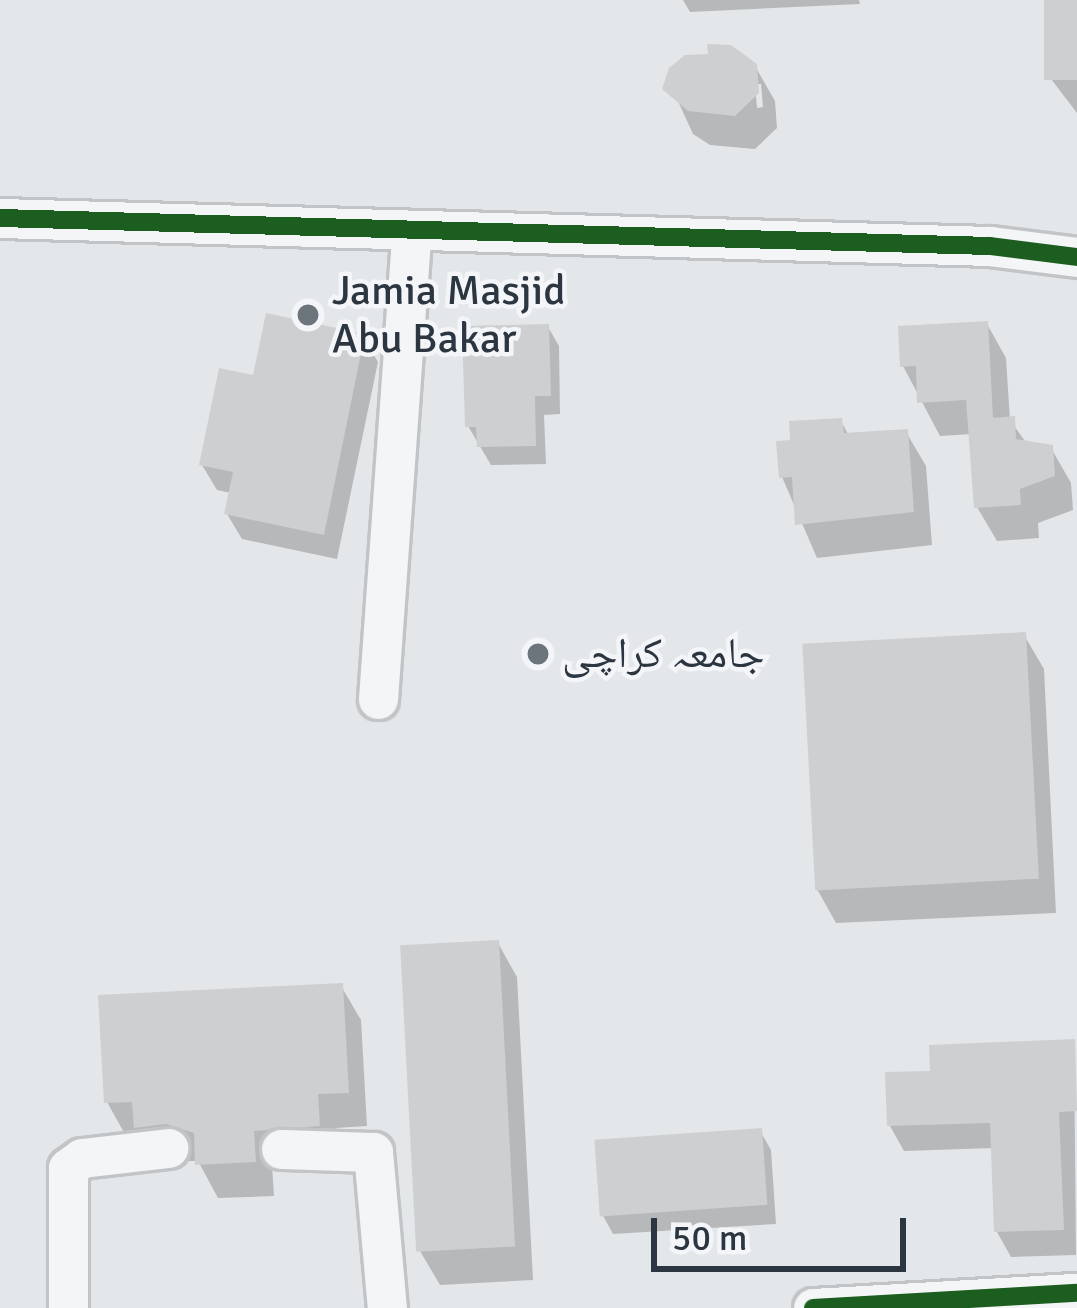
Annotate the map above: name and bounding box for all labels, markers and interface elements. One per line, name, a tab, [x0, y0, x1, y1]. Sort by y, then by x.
place label: Jamia Masjid Abu Bakar	[332, 266, 565, 364]
marker: Jamia Masjid Abu Bakar	[295, 302, 321, 328]
place label: جامعہ کراچی	[562, 629, 765, 679]
marker: جامعہ کراچی	[525, 641, 551, 667]
scale bar	[657, 1194, 912, 1268]
text: 50 m	[672, 1216, 748, 1261]

